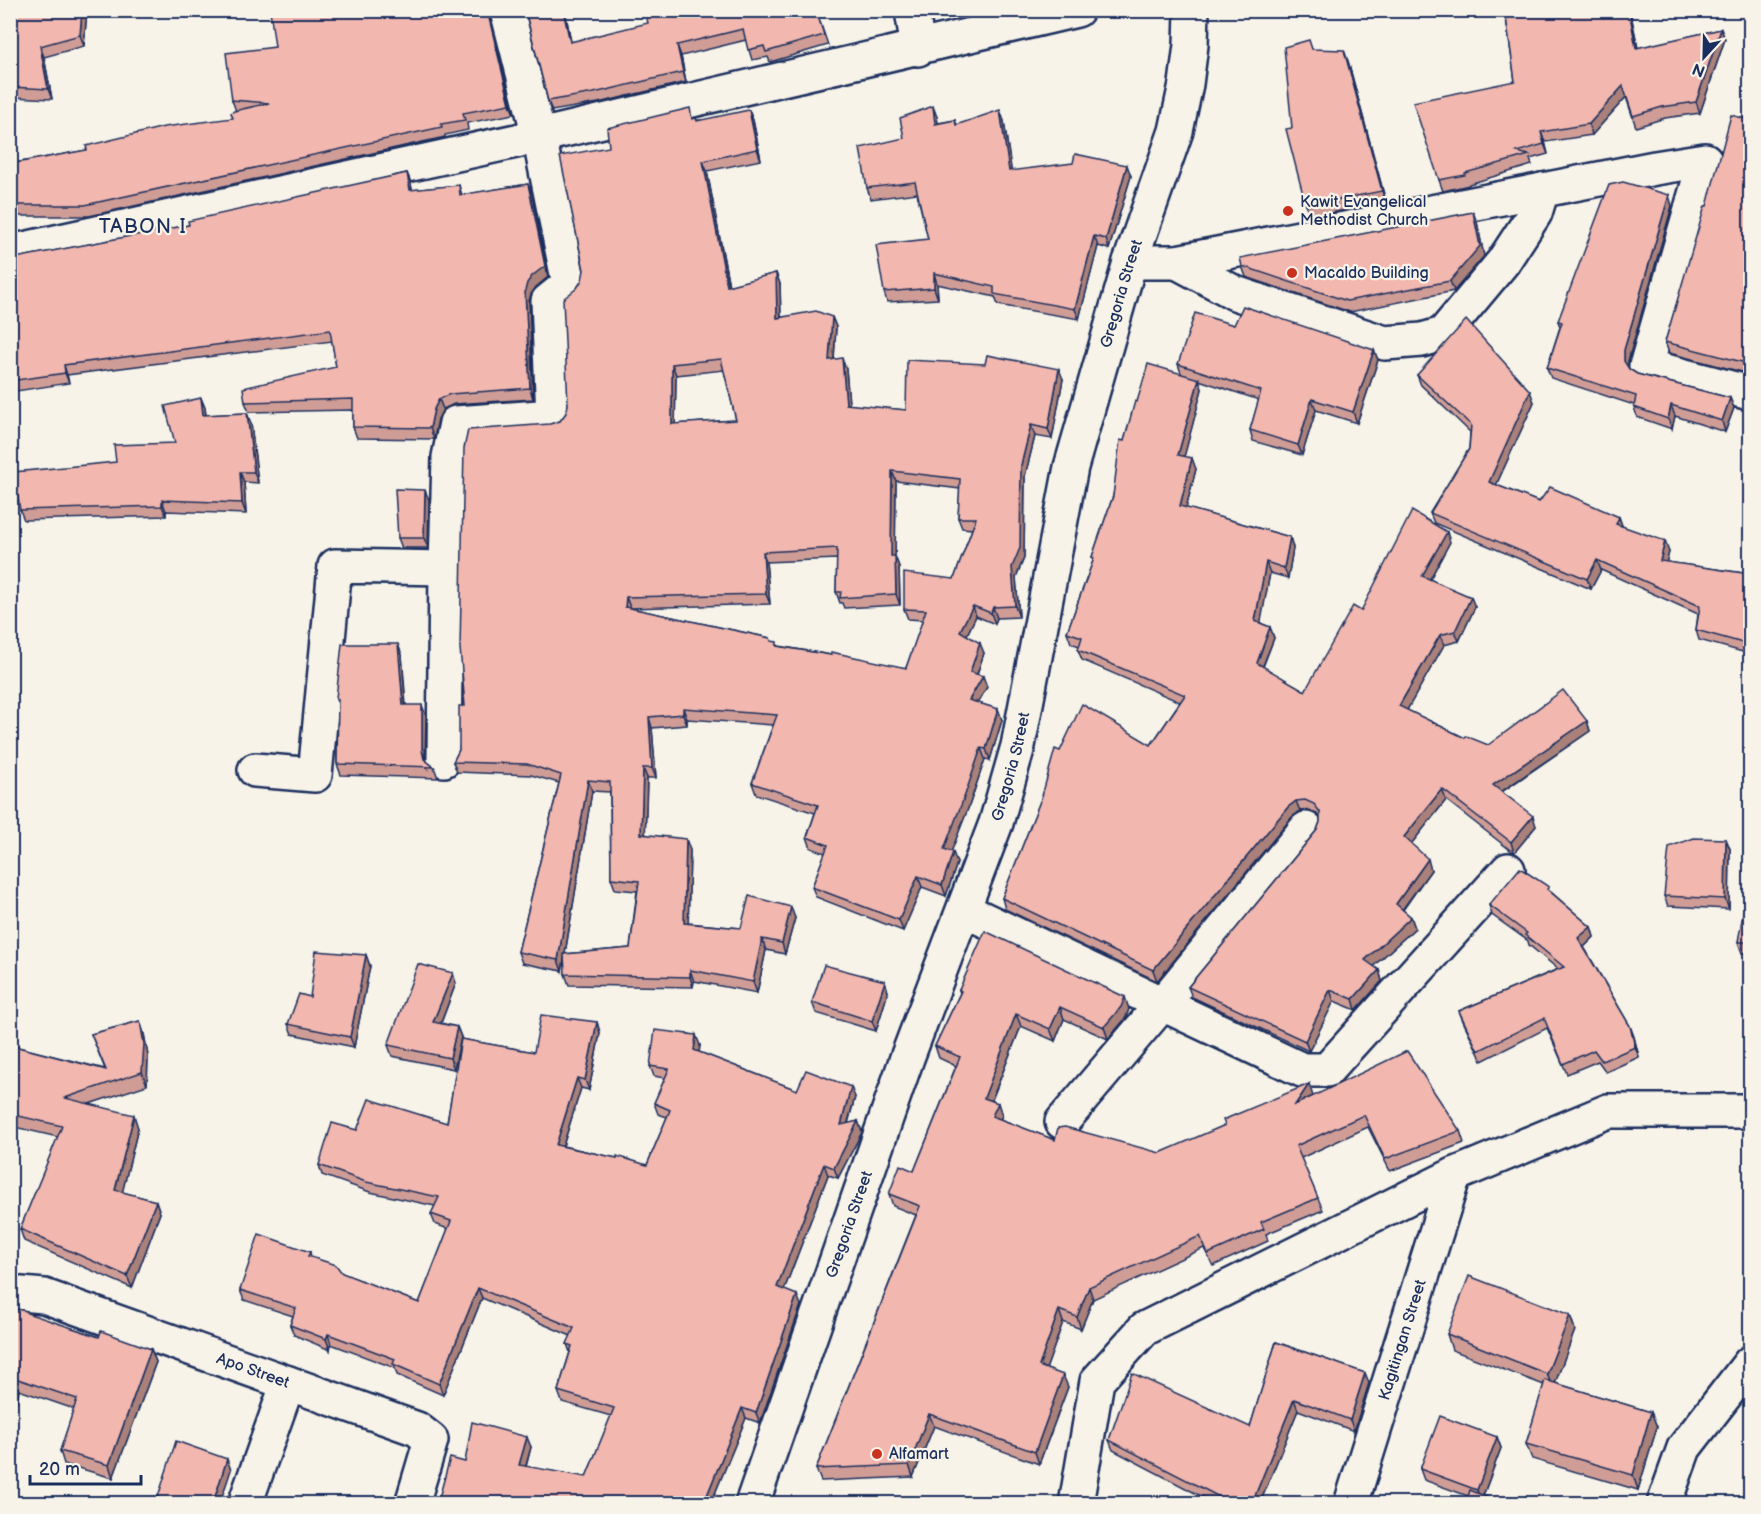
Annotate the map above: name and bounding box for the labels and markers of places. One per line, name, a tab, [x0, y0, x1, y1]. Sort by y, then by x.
place label: Kawit Evangelical Methodist Church	[1300, 193, 1428, 230]
marker: Kawit Evangelical Methodist Church	[1281, 204, 1295, 218]
place label: Macaldo Building	[1304, 264, 1429, 283]
marker: Macaldo Building	[1285, 266, 1299, 280]
place label: Alfamart	[889, 1445, 949, 1464]
marker: Alfamart	[870, 1447, 884, 1461]

